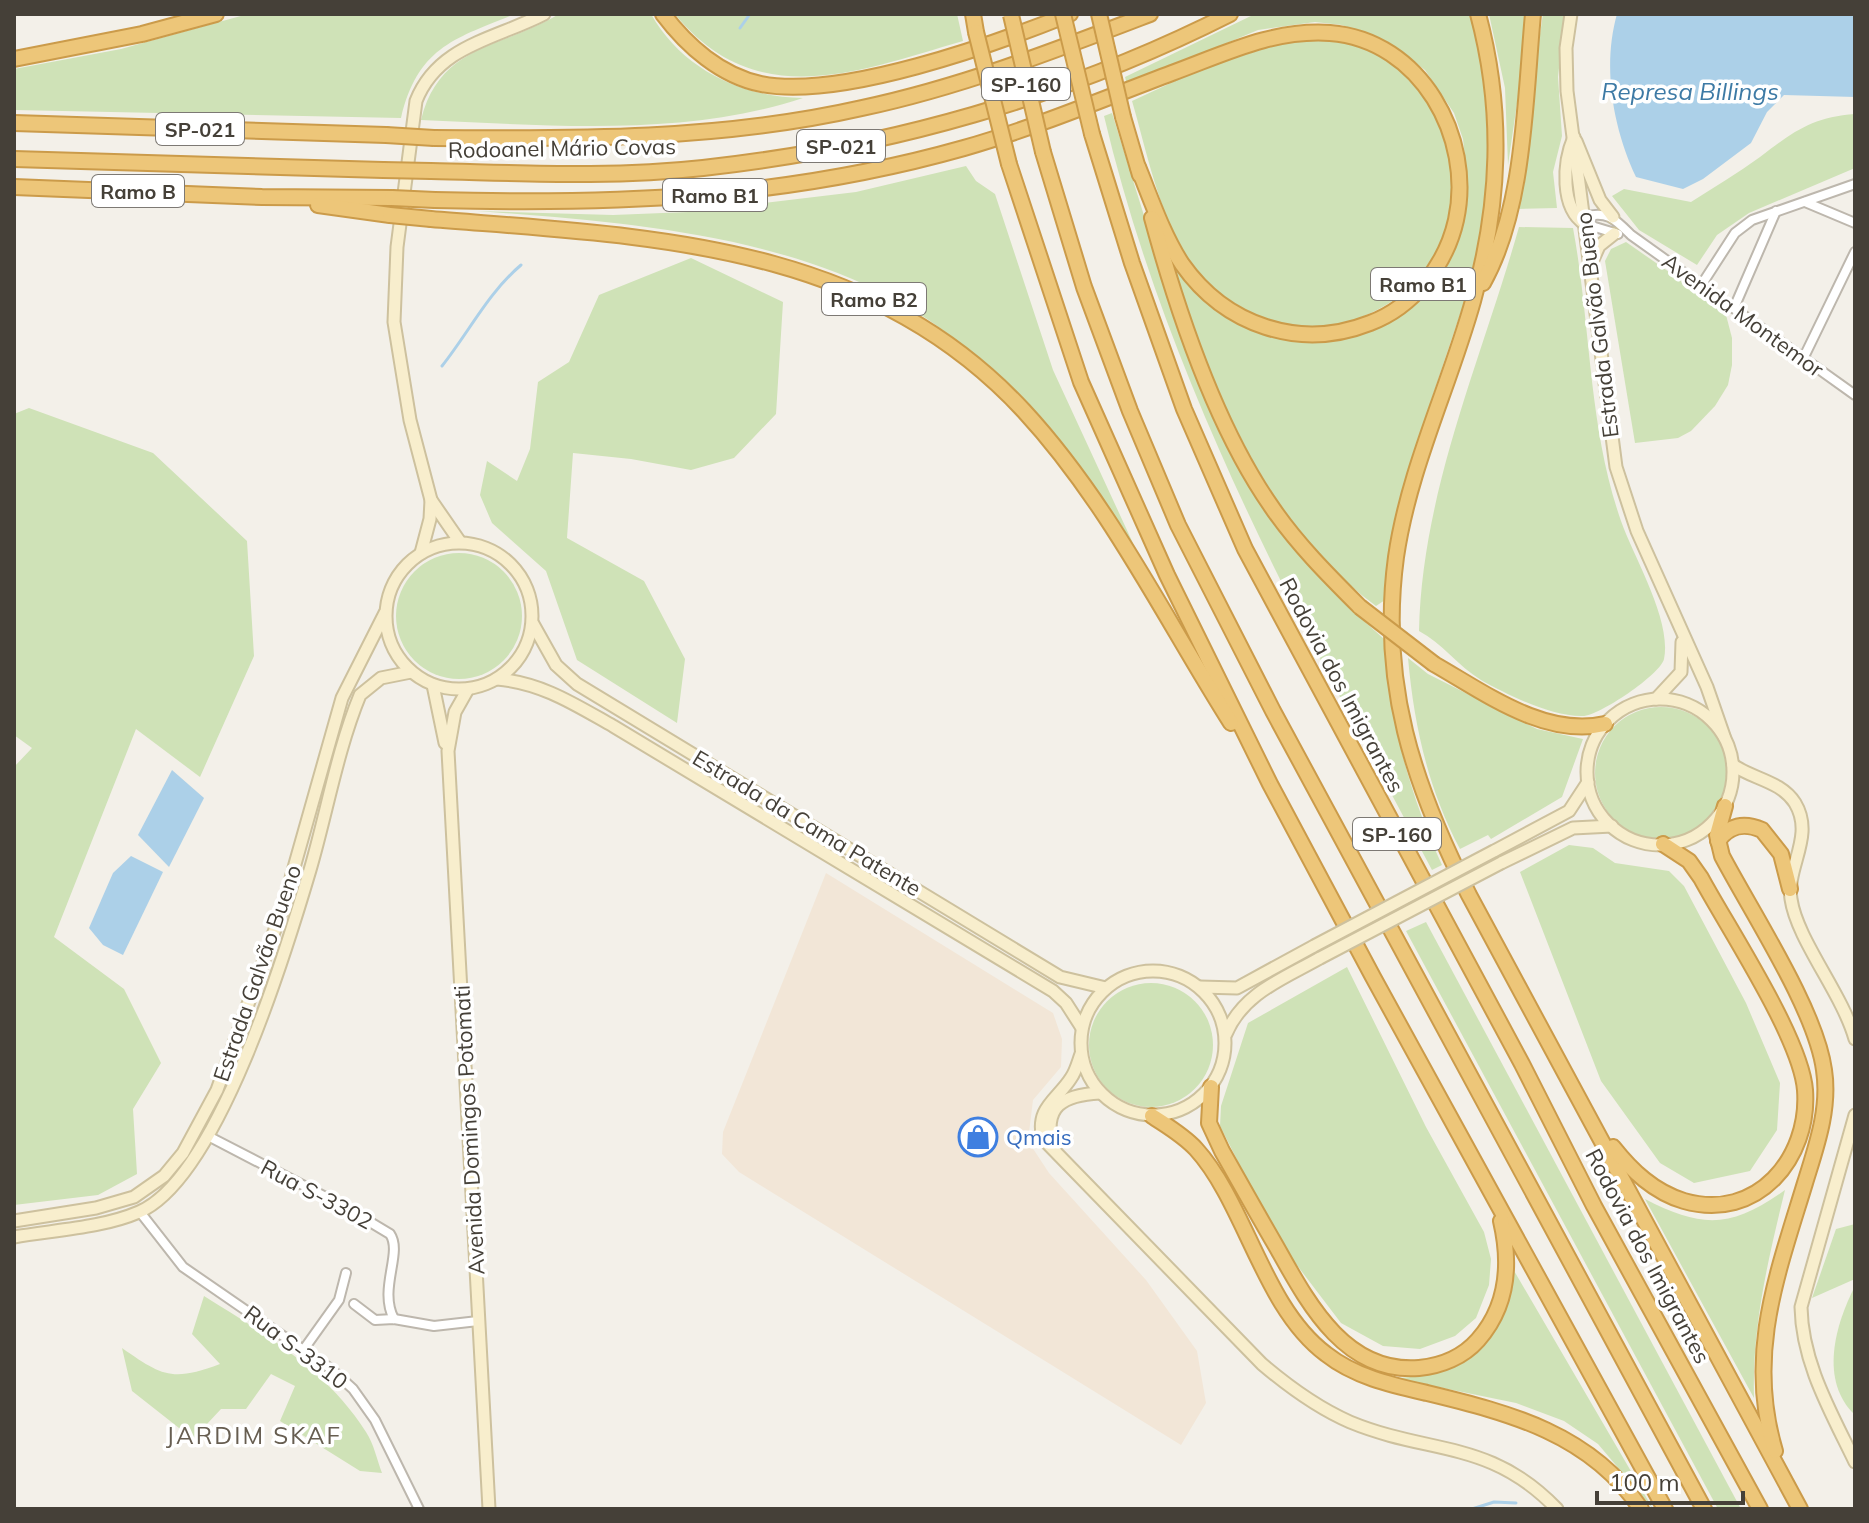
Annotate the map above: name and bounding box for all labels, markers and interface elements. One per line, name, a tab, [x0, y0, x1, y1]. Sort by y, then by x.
road number: SP-160	[982, 68, 1070, 100]
water label: Represa Billings	[1601, 76, 1779, 106]
road number: SP-021	[156, 113, 244, 145]
road number: SP-021	[797, 130, 885, 162]
street label: Rodoanel Mário Covas	[448, 132, 676, 164]
road number: Ramo B	[92, 175, 184, 207]
road number: Ramo B1	[663, 179, 767, 211]
street label: Estrada Galvão Bueno	[1569, 211, 1625, 439]
street label: Avenida Montemor	[1657, 247, 1829, 383]
road number: Ramo B1	[1371, 268, 1475, 300]
road number: Ramo B2	[822, 283, 926, 315]
street label: Rodovia dos Imigrantes	[1273, 573, 1411, 797]
street label: Estrada da Cama Patente	[688, 744, 926, 902]
road number: SP-160	[1353, 818, 1441, 850]
street label: Estrada Galvão Bueno	[207, 861, 307, 1085]
street label: Avenida Domingos Potomati	[447, 984, 491, 1276]
shop icon: Qmais	[957, 1116, 999, 1158]
place label: Qmais	[1006, 1123, 1072, 1151]
street label: Rodovia dos Imigrantes	[1579, 1144, 1717, 1368]
street label: Rua S-3302	[256, 1153, 378, 1235]
street label: Rua S-3310	[239, 1299, 353, 1395]
district label: JARDIM SKAF	[166, 1420, 342, 1450]
scale bar	[1597, 1455, 1743, 1505]
text: 100 m	[1609, 1467, 1680, 1497]

